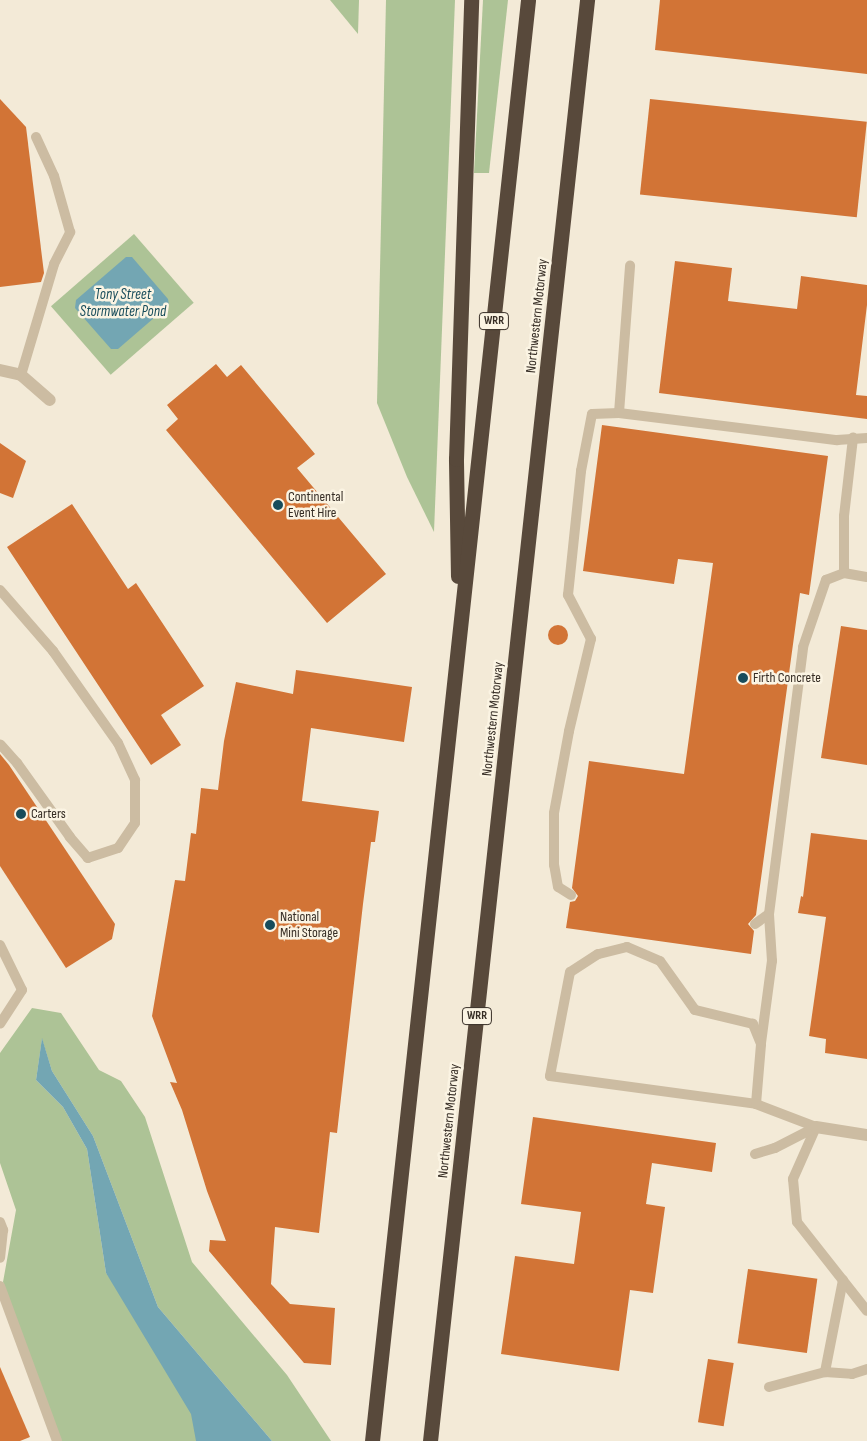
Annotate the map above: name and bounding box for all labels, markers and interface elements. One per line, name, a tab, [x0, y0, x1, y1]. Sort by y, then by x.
street label: Northwestern Motorway	[523, 258, 551, 374]
water label: Tony Street Stormwater Pond	[80, 285, 166, 320]
road number: WRR	[478, 312, 510, 331]
place label: Continental Event Hire	[288, 489, 343, 522]
marker: Continental Event Hire	[272, 499, 284, 511]
street label: Northwestern Motorway	[479, 661, 507, 777]
place label: Firth Concrete	[753, 670, 821, 686]
marker: Firth Concrete	[737, 672, 749, 684]
place label: Carters	[31, 806, 66, 822]
marker: Carters	[15, 808, 27, 820]
place label: National Mini Storage	[280, 909, 338, 942]
marker: National Mini Storage	[264, 919, 276, 931]
road number: WRR	[461, 1006, 493, 1026]
street label: Northwestern Motorway	[435, 1063, 463, 1179]

